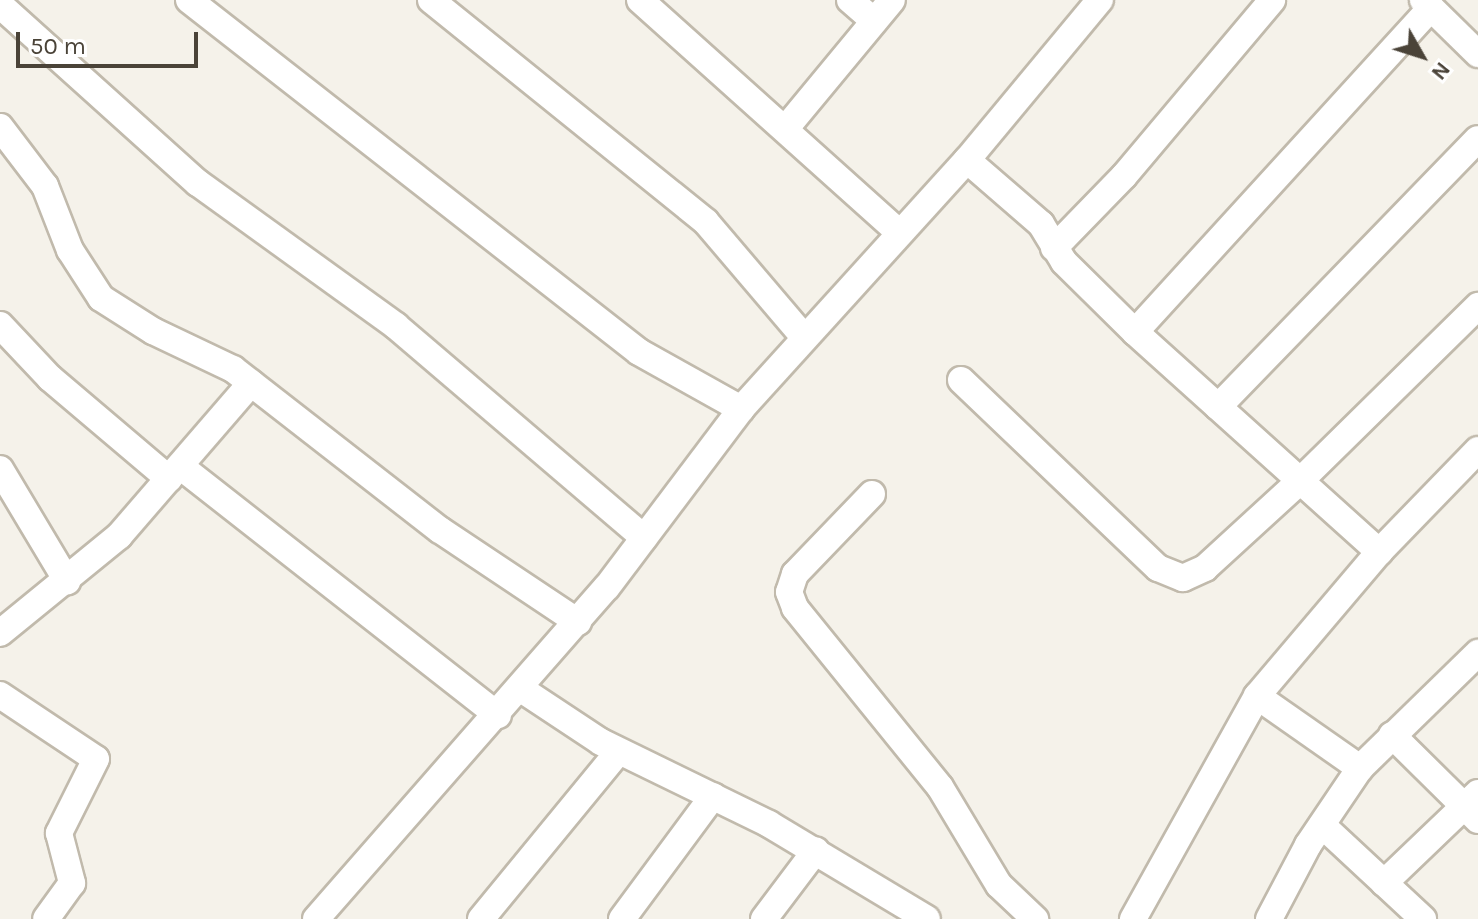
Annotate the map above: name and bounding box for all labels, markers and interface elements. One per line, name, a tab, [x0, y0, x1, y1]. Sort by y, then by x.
scale bar	[20, 16, 202, 66]
north arrow	[1382, 16, 1462, 96]
text: 50 m	[30, 32, 86, 60]
text: N	[1426, 57, 1456, 85]

